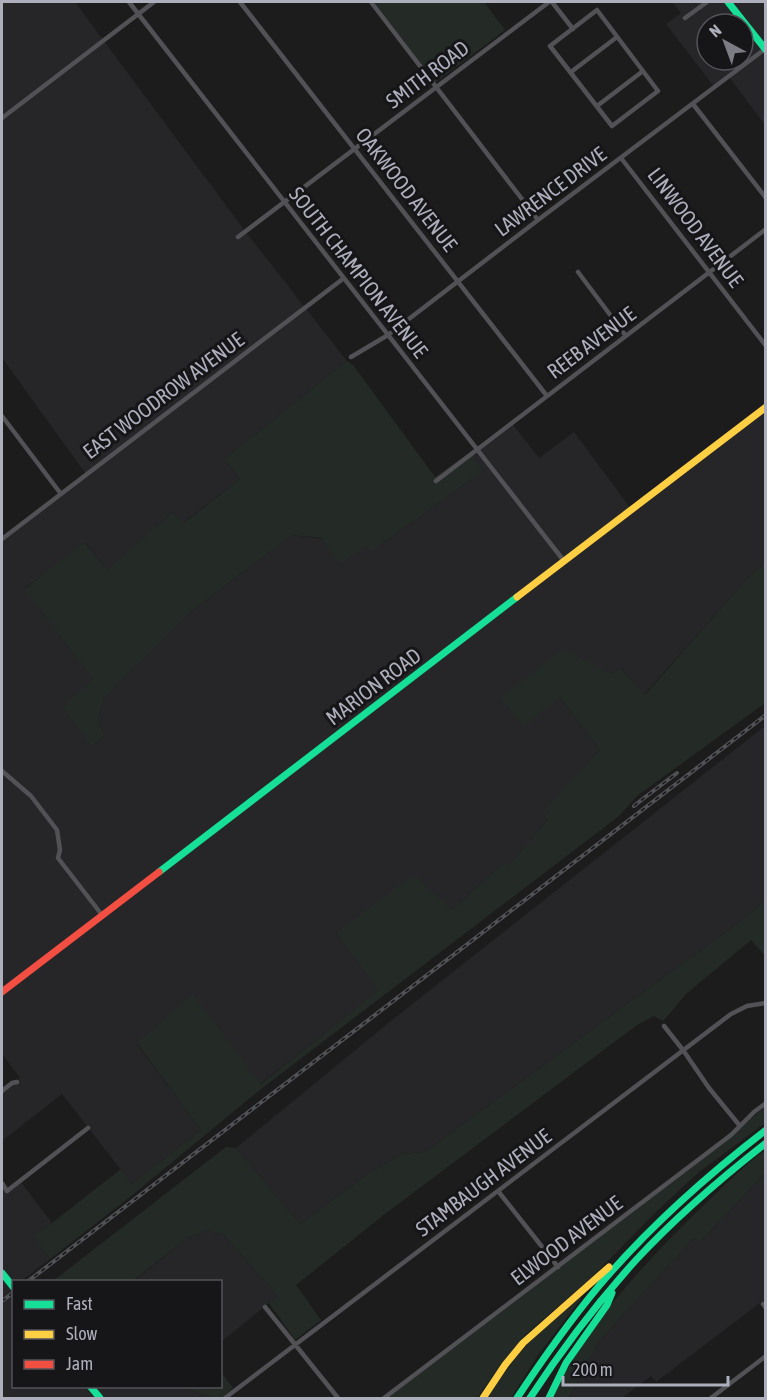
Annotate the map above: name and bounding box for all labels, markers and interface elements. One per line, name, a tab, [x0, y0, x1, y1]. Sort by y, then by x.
north arrow	[695, 12, 755, 72]
text: N	[706, 21, 725, 41]
street label: SMITH ROAD	[381, 35, 473, 113]
street label: OAKWOOD AVENUE	[351, 123, 463, 255]
street label: LAWRENCE DRIVE	[490, 141, 610, 241]
street label: LINWOOD AVENUE	[643, 163, 749, 291]
street label: SOUTH CHAMPION AVENUE	[285, 182, 433, 362]
street label: REEB AVENUE	[542, 301, 640, 383]
street label: EAST WOODROW AVENUE	[78, 327, 248, 463]
street label: MARION ROAD	[321, 643, 425, 729]
street label: STAMBAUGH AVENUE	[411, 1123, 555, 1241]
street label: ELWOOD AVENUE	[506, 1190, 626, 1290]
legend	[12, 1280, 222, 1388]
text: Fast	[66, 1293, 93, 1314]
text: Slow	[66, 1323, 97, 1344]
scale bar	[563, 1349, 728, 1387]
text: Jam	[66, 1353, 93, 1374]
text: 200 m	[572, 1359, 613, 1380]

